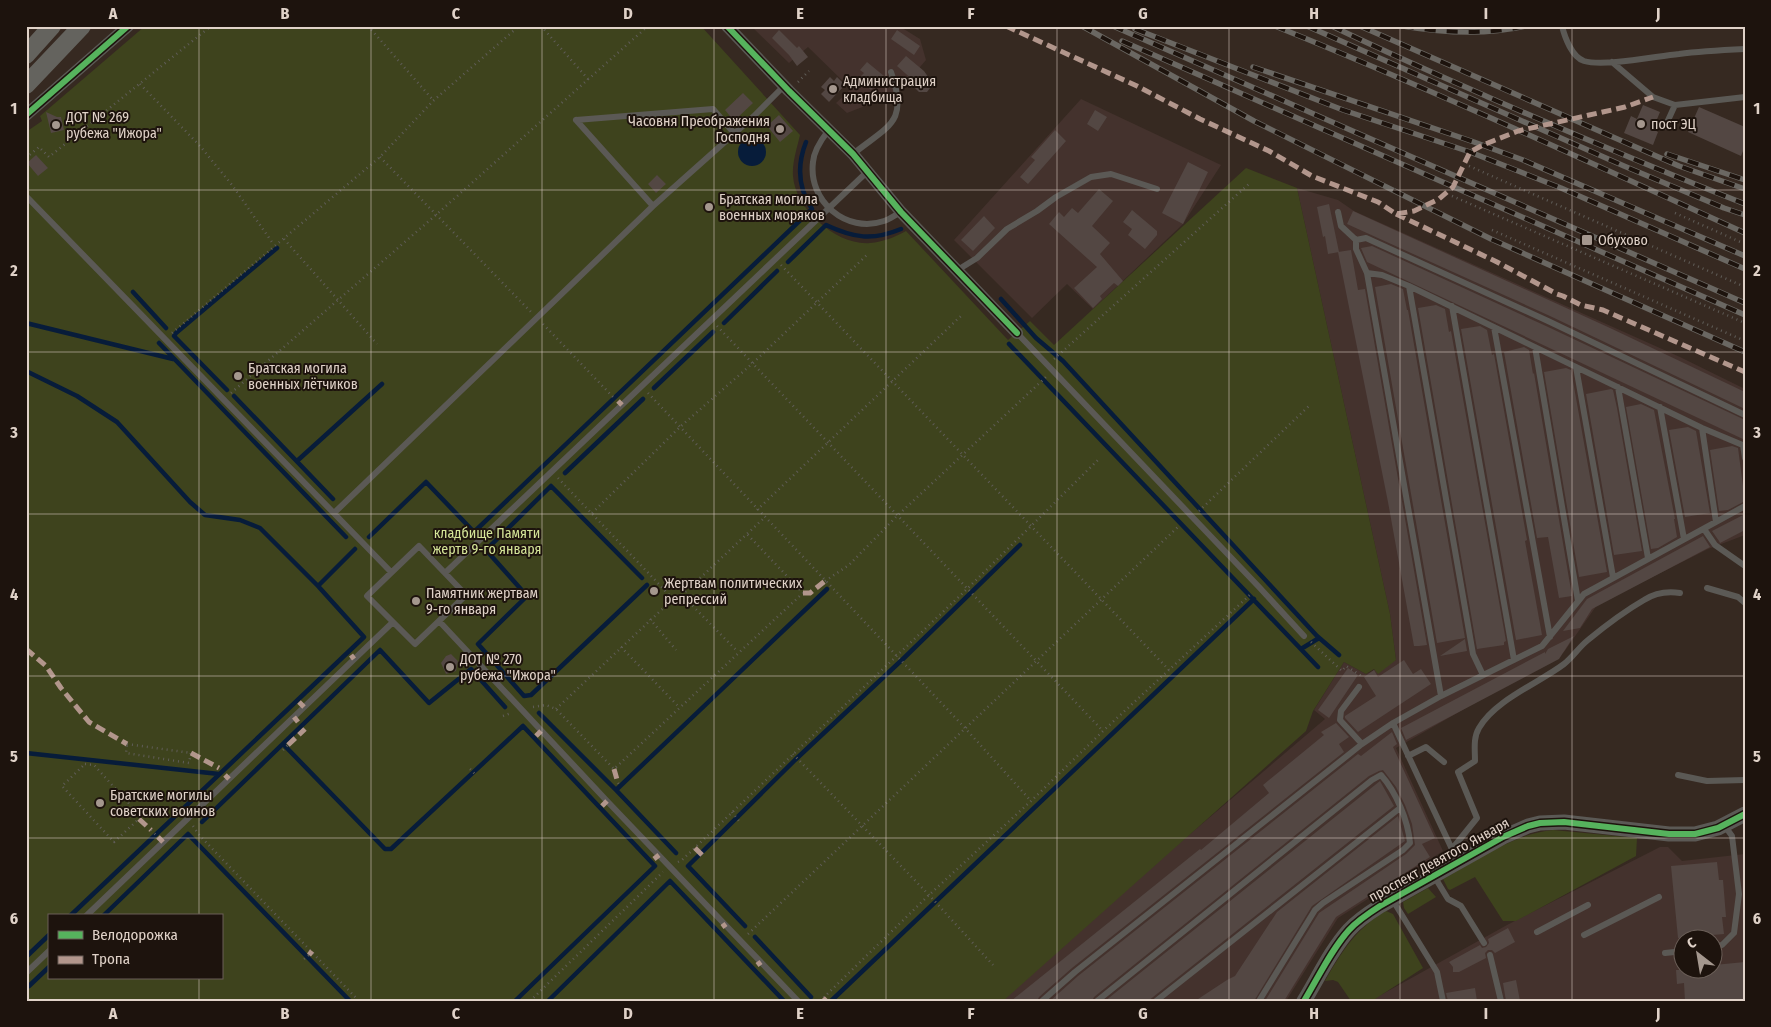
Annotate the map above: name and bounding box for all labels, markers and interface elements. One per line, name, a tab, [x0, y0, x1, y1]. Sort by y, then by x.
text: A	[108, 4, 118, 23]
text: B	[281, 4, 290, 23]
text: C	[452, 4, 461, 23]
text: D	[623, 4, 633, 23]
text: E	[796, 4, 804, 23]
text: F	[967, 4, 975, 23]
text: G	[1138, 4, 1148, 23]
text: H	[1309, 4, 1319, 23]
text: I	[1484, 4, 1488, 23]
text: J	[1655, 4, 1660, 23]
place label: Администрация кладбища	[843, 73, 936, 106]
marker: Администрация кладбища	[827, 83, 839, 95]
text: 1	[11, 99, 17, 118]
text: 1	[1754, 99, 1760, 118]
place label: ДОТ № 269 рубежа "Ижора"	[65, 109, 162, 142]
place label: Часовня Преображения Господня	[628, 113, 770, 146]
place label: пост ЭЦ	[1651, 116, 1697, 133]
marker: пост ЭЦ	[1635, 118, 1647, 130]
marker: ДОТ № 269 рубежа "Ижора"	[50, 119, 62, 131]
marker: Часовня Преображения Господня	[774, 123, 786, 135]
place label: Братская могила военных моряков	[719, 191, 825, 224]
marker: Братская могила военных моряков	[703, 201, 715, 213]
place label: Обухово	[1598, 232, 1648, 249]
marker: Обухово	[1580, 233, 1594, 247]
text: 2	[9, 261, 18, 280]
text: 2	[1752, 261, 1761, 280]
place label: Братская могила военных лётчиков	[248, 360, 358, 393]
marker: Братская могила военных лётчиков	[232, 370, 244, 382]
text: 3	[9, 423, 18, 442]
text: 3	[1752, 423, 1761, 442]
park label: кладбище Памяти жертв 9-го января	[432, 525, 542, 558]
place label: Жертвам политических репрессий	[664, 575, 803, 608]
text: 4	[10, 585, 18, 604]
place label: Памятник жертвам 9-го января	[426, 585, 538, 618]
marker: Жертвам политических репрессий	[648, 585, 660, 597]
text: 4	[1753, 585, 1761, 604]
marker: Памятник жертвам 9-го января	[410, 595, 422, 607]
place label: ДОТ № 270 рубежа "Ижора"	[459, 651, 556, 684]
marker: ДОТ № 270 рубежа "Ижора"	[444, 661, 456, 673]
text: 5	[10, 747, 18, 766]
text: 5	[1753, 747, 1761, 766]
place label: Братские могилы советских воинов	[110, 787, 215, 820]
marker: Братские могилы советских воинов	[94, 797, 106, 809]
street label: проспект Девятого Января	[1366, 814, 1512, 906]
text: 6	[10, 909, 18, 928]
text: 6	[1753, 909, 1761, 928]
legend	[48, 914, 222, 980]
text: Велодорожка	[92, 926, 178, 944]
north arrow	[1674, 930, 1724, 980]
text: С	[1684, 934, 1700, 952]
text: Тропа	[92, 950, 130, 968]
text: A	[108, 1004, 118, 1023]
text: B	[281, 1004, 290, 1023]
text: C	[452, 1004, 461, 1023]
text: D	[623, 1004, 633, 1023]
text: E	[796, 1004, 804, 1023]
text: F	[967, 1004, 975, 1023]
text: G	[1138, 1004, 1148, 1023]
text: H	[1309, 1004, 1319, 1023]
text: I	[1484, 1004, 1488, 1023]
text: J	[1655, 1004, 1660, 1023]

